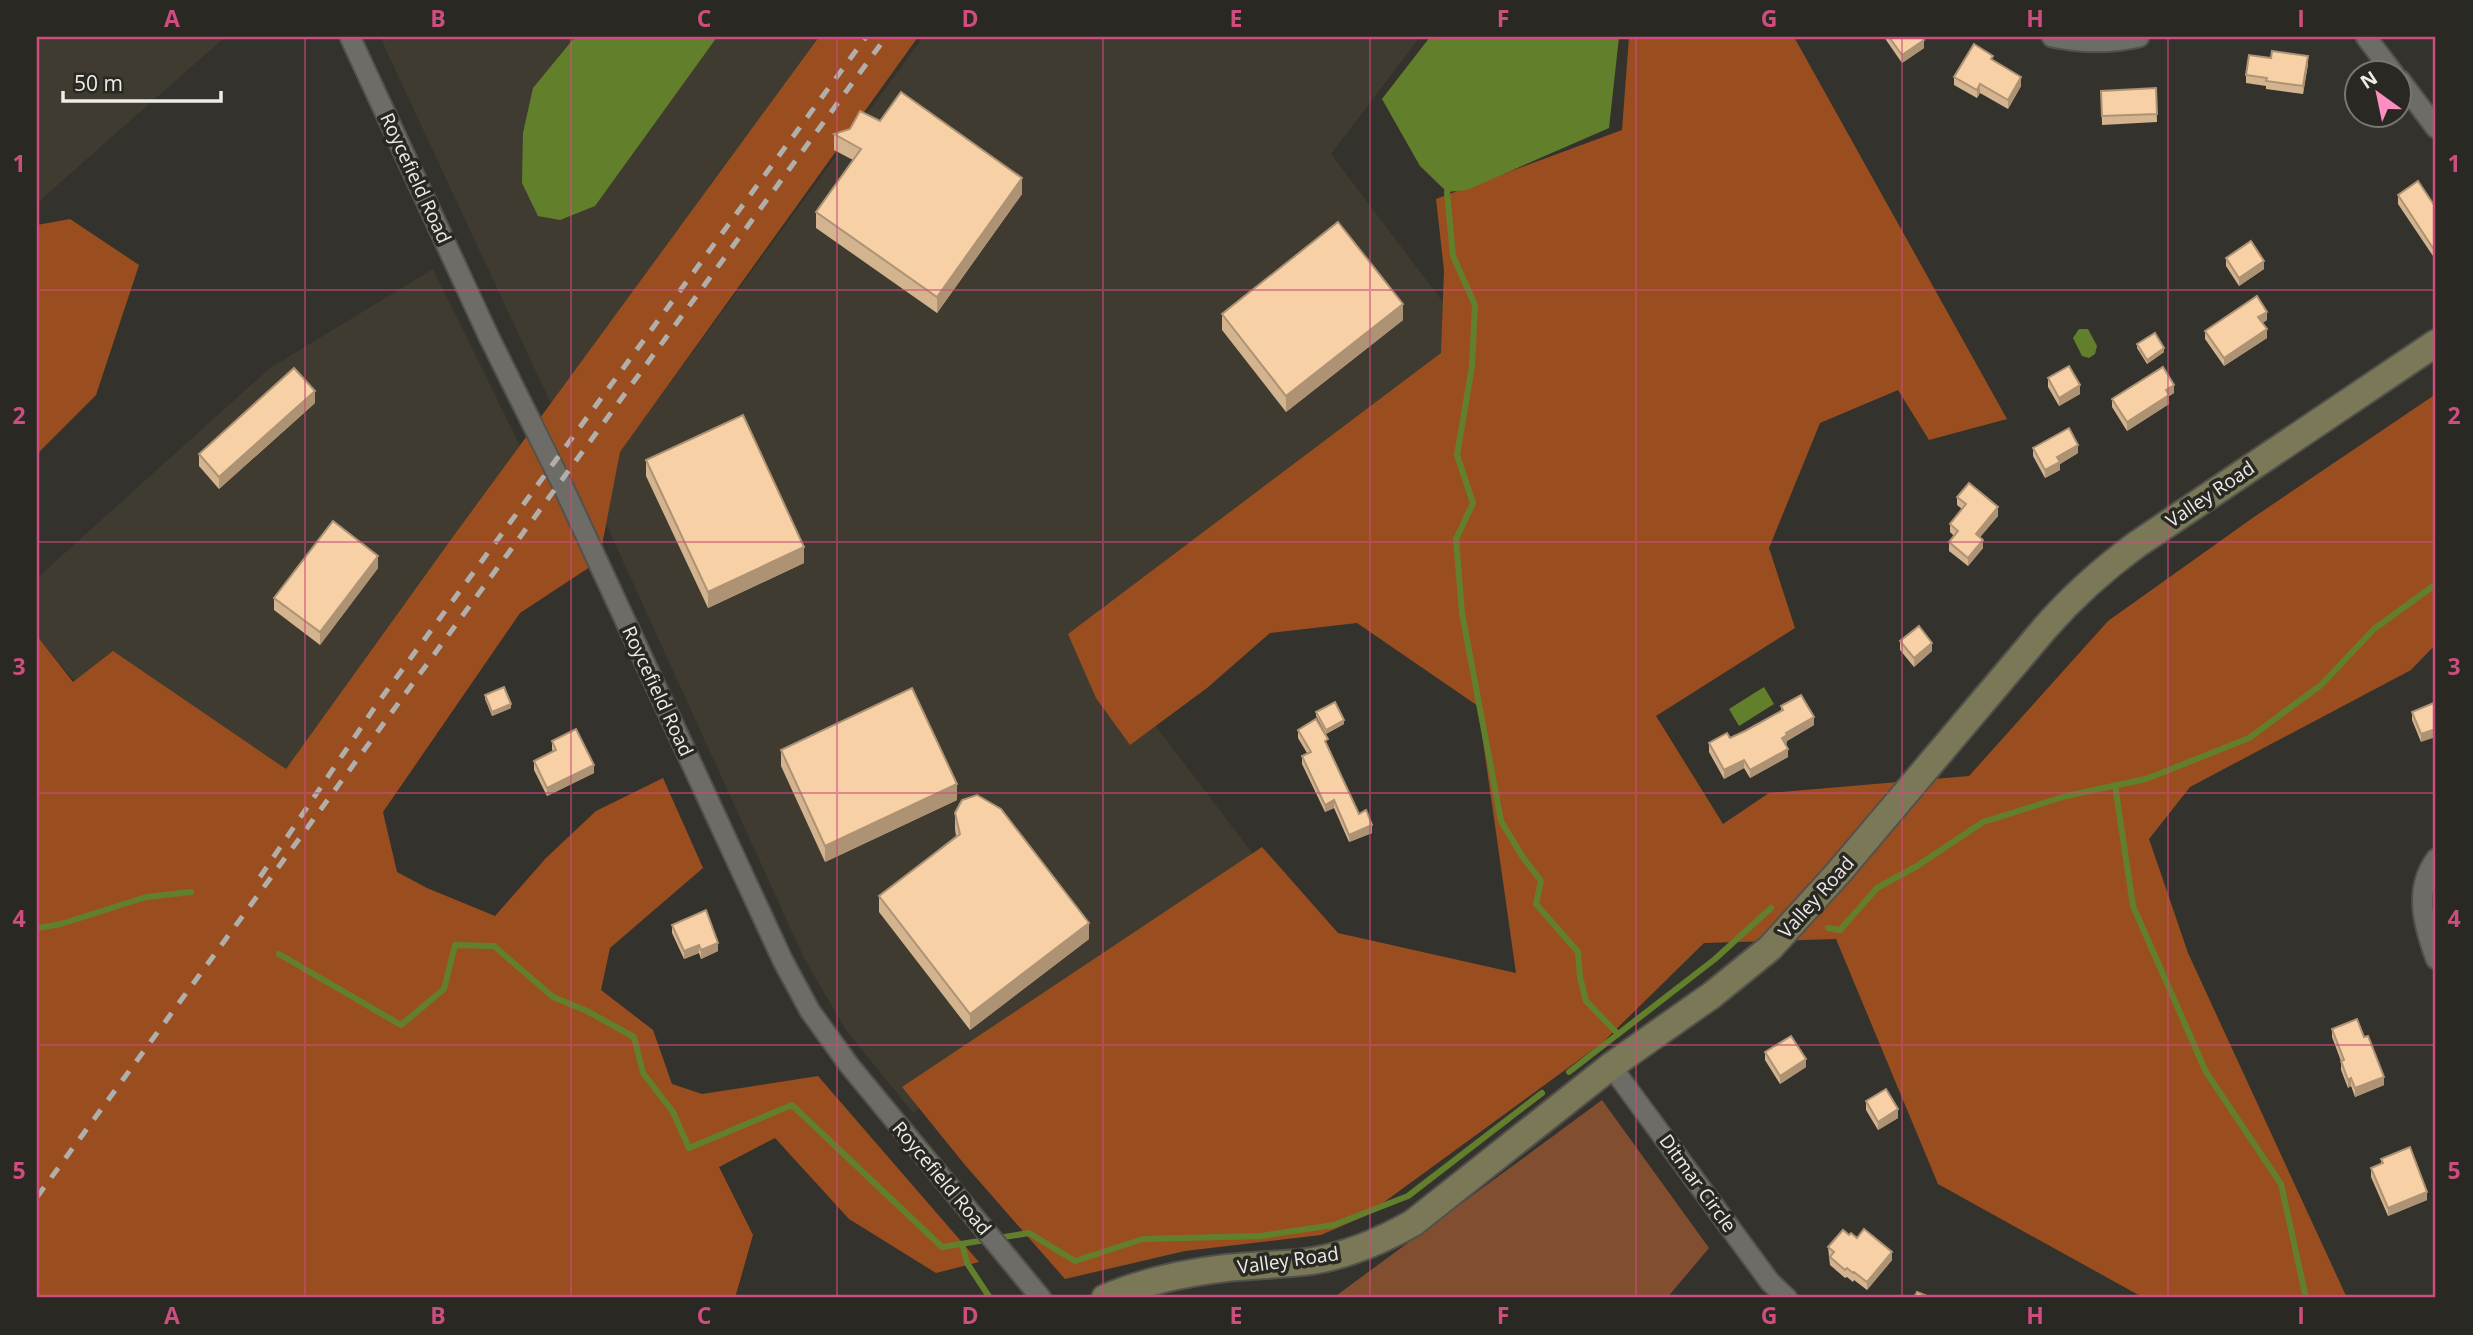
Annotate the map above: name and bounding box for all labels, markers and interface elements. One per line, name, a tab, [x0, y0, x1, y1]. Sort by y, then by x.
text: A	[164, 2, 180, 34]
text: B	[430, 2, 446, 34]
text: C	[697, 2, 711, 34]
text: D	[961, 2, 979, 34]
text: E	[1230, 2, 1242, 34]
text: F	[1497, 2, 1509, 34]
text: G	[1761, 2, 1777, 34]
text: H	[2026, 2, 2044, 34]
text: I	[2297, 2, 2305, 34]
scale bar	[63, 60, 220, 104]
north arrow	[2344, 60, 2414, 130]
text: N	[2355, 65, 2382, 95]
text: 50 m	[74, 69, 123, 97]
street label: Roycefield Road	[374, 109, 458, 247]
text: 1	[12, 147, 26, 179]
text: 1	[2447, 147, 2461, 179]
text: 2	[12, 399, 26, 431]
text: 2	[2447, 399, 2461, 431]
street label: Valley Road	[2160, 455, 2260, 533]
street label: Roycefield Road	[616, 622, 700, 760]
text: 3	[12, 650, 26, 682]
text: 3	[2447, 650, 2461, 682]
street label: Valley Road	[1772, 850, 1860, 944]
text: 4	[12, 902, 26, 934]
text: 4	[2447, 902, 2461, 934]
street label: Roycefield Road	[887, 1116, 997, 1240]
street label: Ditmar Circle	[1654, 1129, 1742, 1237]
text: 5	[12, 1154, 26, 1186]
text: 5	[2447, 1154, 2461, 1186]
street label: Valley Road	[1236, 1240, 1340, 1280]
text: A	[164, 1299, 180, 1331]
text: B	[430, 1299, 446, 1331]
text: C	[697, 1299, 711, 1331]
text: D	[961, 1299, 979, 1331]
text: E	[1230, 1299, 1242, 1331]
text: F	[1497, 1299, 1509, 1331]
text: G	[1761, 1299, 1777, 1331]
text: H	[2026, 1299, 2044, 1331]
text: I	[2297, 1299, 2305, 1331]

